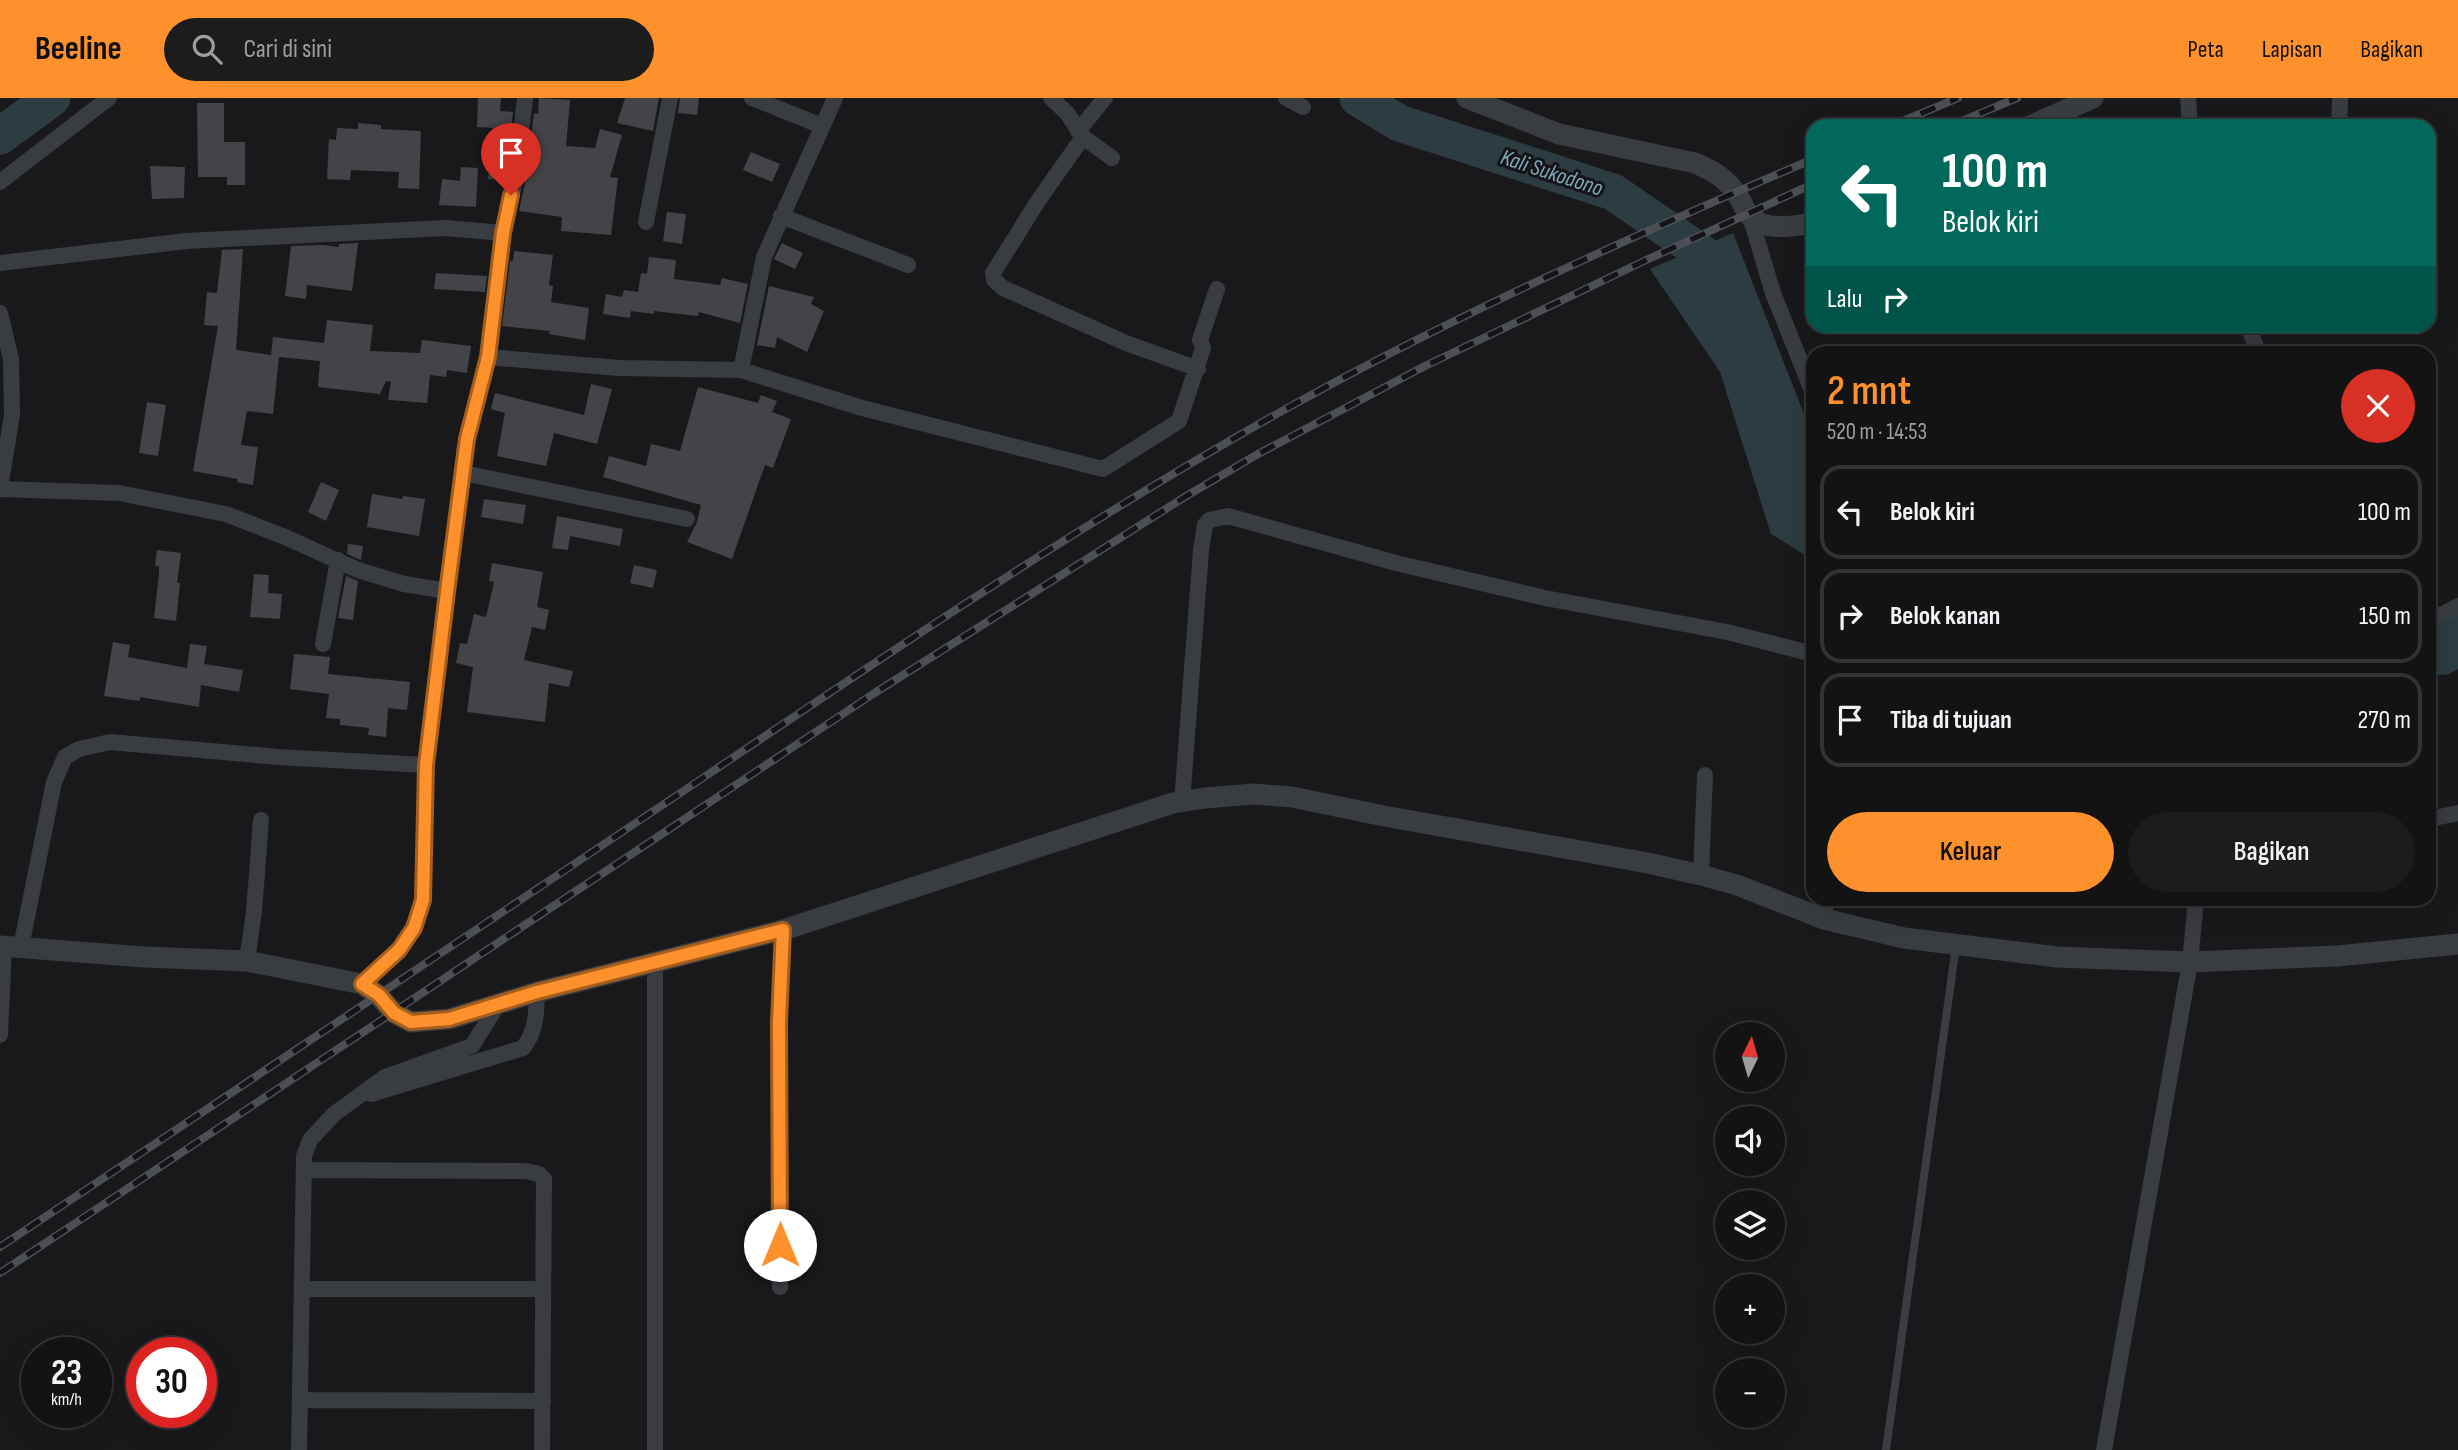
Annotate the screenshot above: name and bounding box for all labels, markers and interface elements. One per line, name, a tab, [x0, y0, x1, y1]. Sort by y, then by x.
search box	[164, 18, 654, 81]
text: Beeline	[35, 29, 122, 69]
icon: search	[188, 30, 226, 68]
text: Cari di sini	[244, 34, 332, 65]
text: Peta	[2188, 35, 2224, 64]
text: Lapisan	[2262, 35, 2322, 64]
text: Bagikan	[2360, 35, 2423, 64]
pin	[481, 123, 541, 195]
icon: arrive	[492, 134, 530, 172]
water label: Kali Sukodono	[1497, 143, 1607, 203]
text: 100 m	[1942, 143, 2048, 202]
icon: left	[1827, 147, 1918, 238]
text: Belok kiri	[1942, 203, 2039, 242]
icon: right	[1876, 280, 1914, 318]
text: Lalu	[1827, 284, 1862, 315]
text: 2 mnt	[1827, 366, 1911, 417]
button: close	[2341, 369, 2415, 443]
text: 520 m · 14:53	[1827, 418, 1927, 446]
icon: left	[1831, 493, 1869, 531]
text: Belok kiri	[1890, 497, 1975, 528]
text: 100 m	[2358, 497, 2411, 528]
icon: right	[1831, 597, 1869, 635]
text: Belok kanan	[1890, 601, 2000, 632]
text: 150 m	[2359, 601, 2411, 632]
icon: arrive	[1831, 701, 1869, 739]
text: Tiba di tujuan	[1890, 705, 2012, 736]
text: 270 m	[2358, 705, 2411, 736]
button: Keluar	[1827, 812, 2114, 892]
button: Bagikan	[2128, 812, 2415, 892]
north arrow	[1715, 1022, 1785, 1092]
map controls	[1715, 1022, 1785, 1428]
button: sound	[1715, 1106, 1785, 1176]
button: layers	[1715, 1190, 1785, 1260]
position arrow	[743, 1208, 817, 1282]
button: +	[1715, 1274, 1785, 1344]
speed limit sign: 30	[126, 1337, 217, 1428]
text: 23	[51, 1352, 82, 1395]
button: −	[1715, 1358, 1785, 1428]
text: km/h	[51, 1389, 82, 1410]

